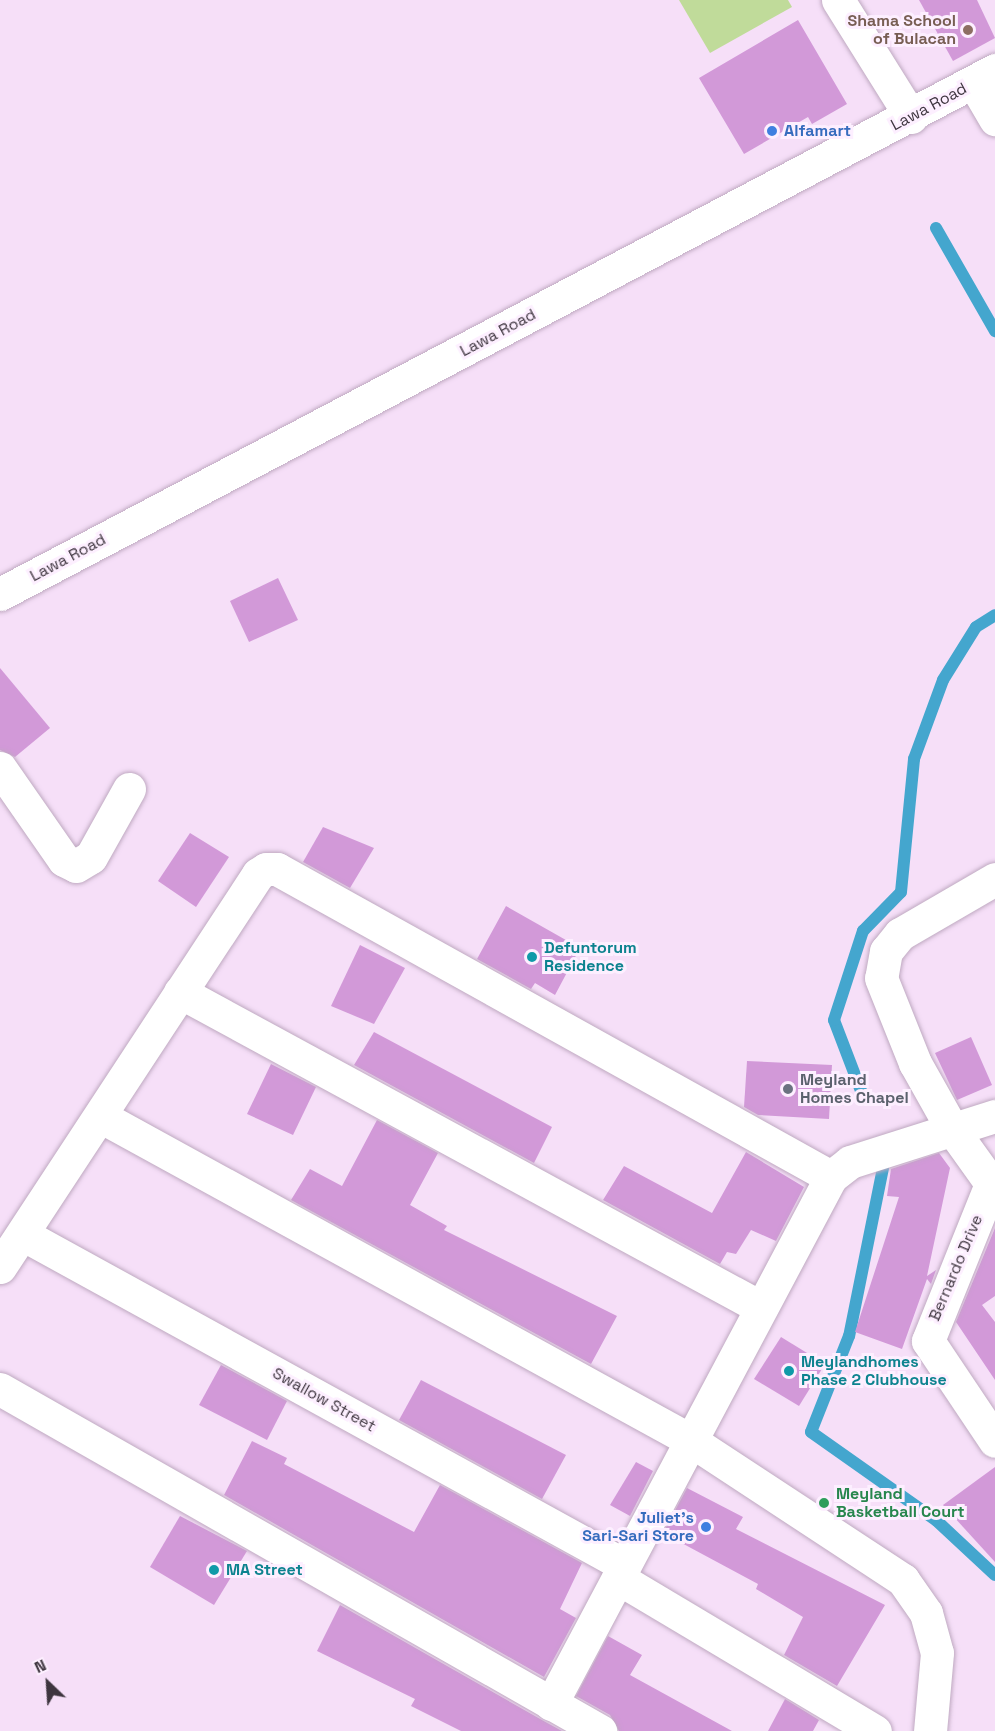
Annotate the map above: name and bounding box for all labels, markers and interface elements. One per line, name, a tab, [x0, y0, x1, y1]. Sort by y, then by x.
place label: Shama School of Bulacan	[847, 11, 956, 49]
marker: Shama School of Bulacan	[961, 23, 975, 37]
street label: Lawa Road	[888, 79, 970, 135]
place label: Alfamart	[784, 121, 851, 141]
marker: Alfamart	[765, 124, 779, 138]
street label: Lawa Road	[457, 305, 539, 361]
street label: Lawa Road	[27, 530, 109, 586]
place label: Defuntorum Residence	[544, 938, 637, 976]
marker: Defuntorum Residence	[525, 950, 539, 964]
place label: Meyland Homes Chapel	[800, 1070, 909, 1108]
marker: Meyland Homes Chapel	[781, 1082, 795, 1096]
street label: Bernardo Drive	[925, 1212, 987, 1324]
place label: Meylandhomes Phase 2 Clubhouse	[801, 1352, 947, 1390]
street label: Swallow Street	[269, 1364, 379, 1436]
marker: Meylandhomes Phase 2 Clubhouse	[782, 1364, 796, 1378]
place label: Meyland Basketball Court	[836, 1484, 965, 1522]
marker: Meyland Basketball Court	[817, 1496, 831, 1510]
place label: Juliet's Sari-Sari Store	[582, 1508, 694, 1546]
marker: Juliet's Sari-Sari Store	[699, 1520, 713, 1534]
place label: MA Street	[226, 1560, 303, 1580]
marker: MA Street	[207, 1563, 221, 1577]
north arrow	[18, 1653, 78, 1713]
text: N	[31, 1654, 49, 1678]

